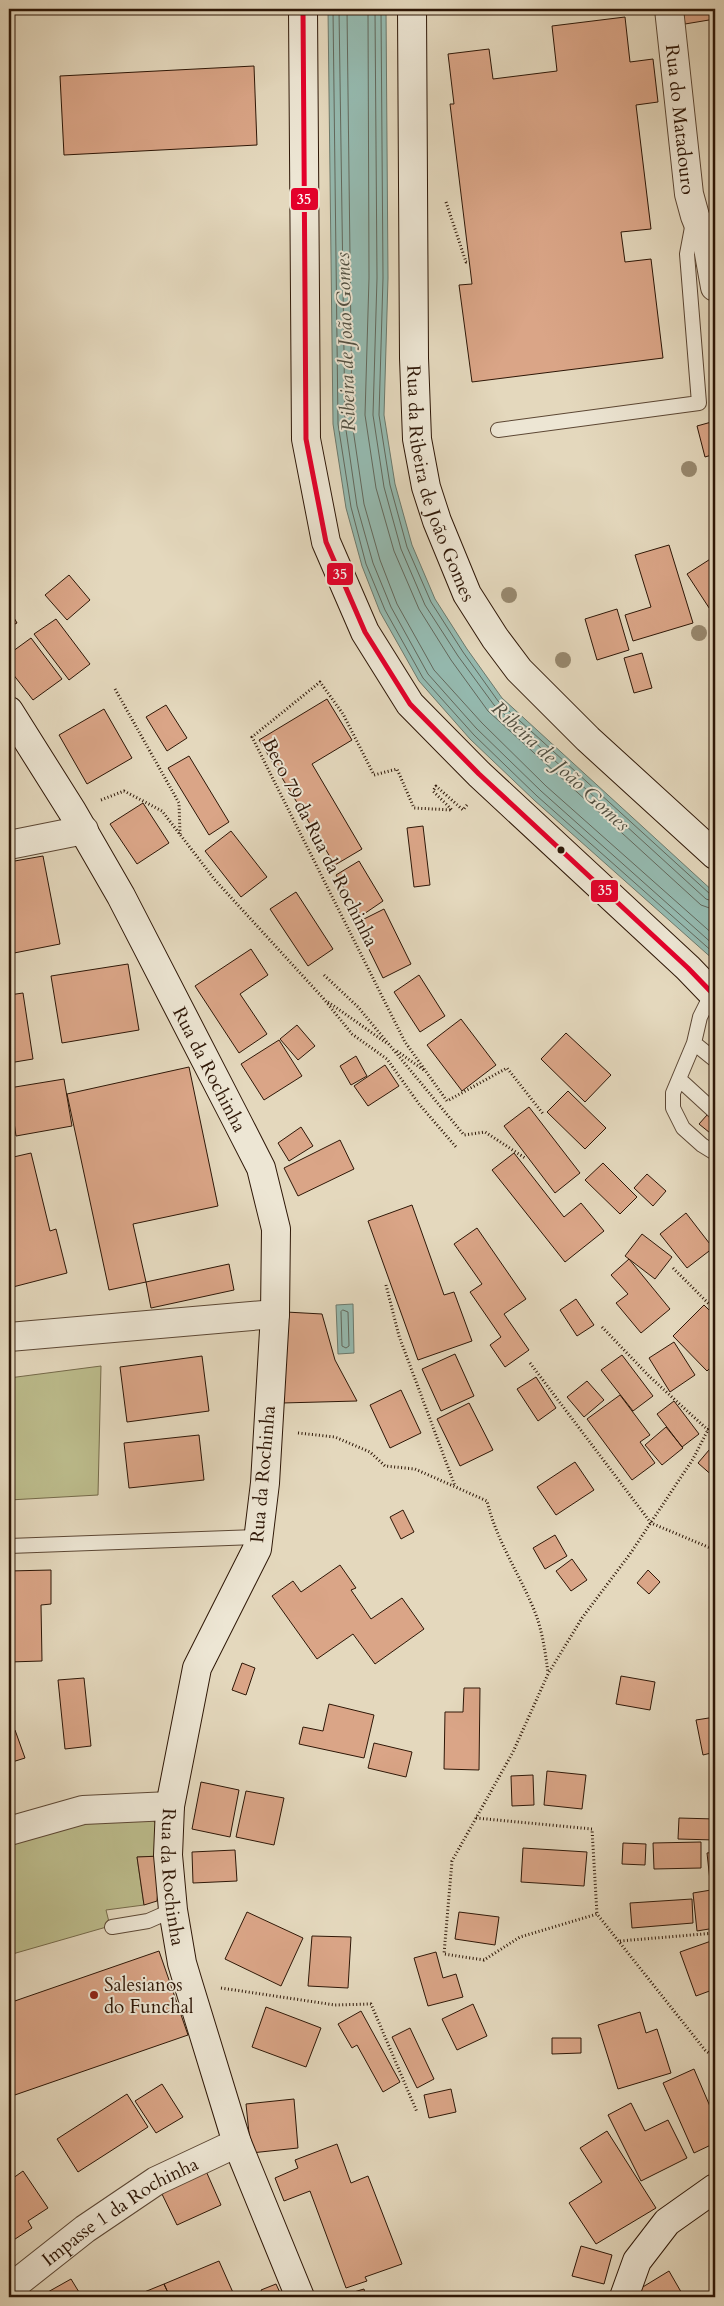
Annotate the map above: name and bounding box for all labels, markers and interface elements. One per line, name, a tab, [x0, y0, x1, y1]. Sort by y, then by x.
street label: Rua do Matadouro	[659, 43, 701, 196]
line badge: 35	[290, 187, 319, 211]
text: 35	[297, 190, 311, 209]
water label: Ribeira de João Gomes	[329, 252, 362, 432]
street label: Rua da Ribeira de João Gomes	[400, 365, 481, 607]
line badge: 35	[326, 562, 354, 586]
text: 35	[333, 565, 347, 584]
water label: Ribeira de João Gomes	[486, 695, 636, 838]
street label: Beco 79 da Rua da Rochinha	[256, 734, 384, 951]
unlabelled marker	[556, 845, 566, 855]
line badge: 35	[590, 879, 619, 903]
text: 35	[598, 881, 612, 900]
street label: Rua da Rochinha	[166, 1002, 252, 1137]
street label: Rua da Rochinha	[244, 1404, 282, 1544]
street label: Rua da Rochinha	[154, 1808, 191, 1948]
place label: Salesianos do Funchal	[104, 1972, 194, 2020]
marker: Salesianos do Funchal	[88, 1989, 100, 2001]
street label: Impasse 1 da Rochinha	[36, 2151, 203, 2272]

